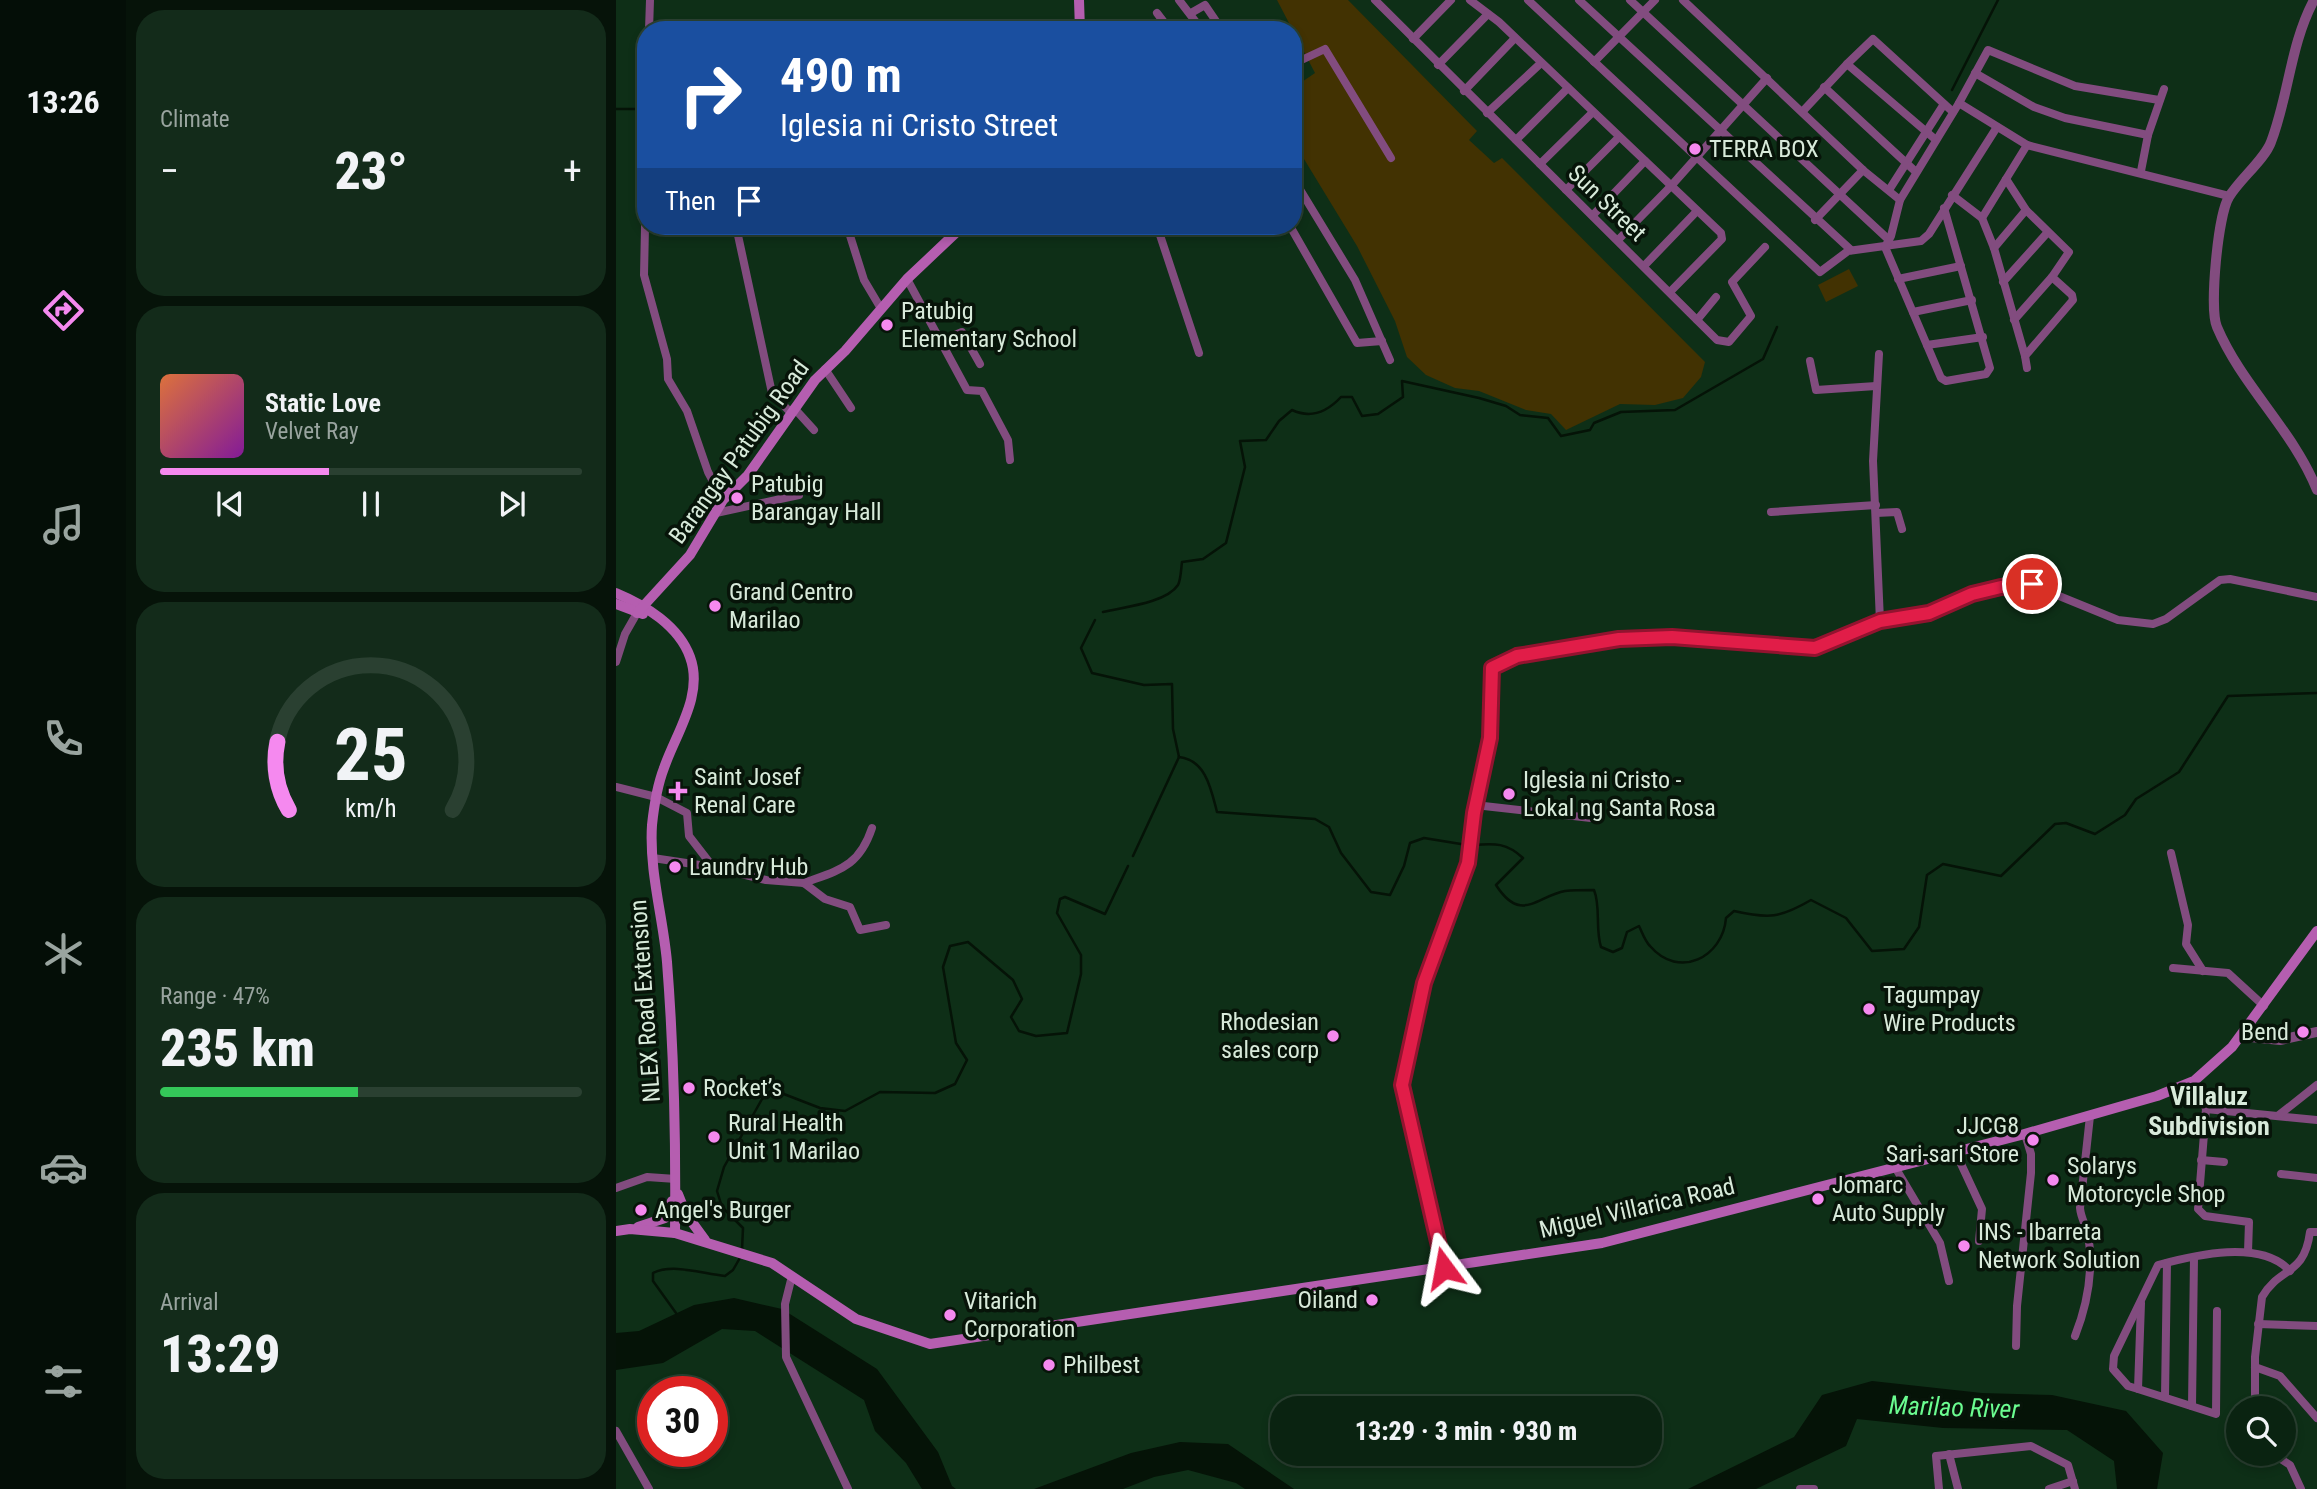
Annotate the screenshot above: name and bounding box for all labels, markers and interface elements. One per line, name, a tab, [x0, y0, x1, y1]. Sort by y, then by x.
text: 490 m	[780, 47, 902, 104]
icon: right	[665, 49, 756, 140]
text: 13:26	[26, 83, 100, 121]
text: Climate	[160, 106, 230, 133]
text: Iglesia ni Cristo Street	[780, 106, 1058, 144]
place label: TERRA BOX	[1709, 135, 1819, 163]
text: 23°	[334, 141, 408, 202]
marker: TERRA BOX	[1687, 141, 1703, 157]
text: −	[160, 149, 179, 193]
text: +	[563, 149, 582, 193]
street label: Sun Street	[1562, 159, 1652, 247]
icon: arrive	[730, 182, 768, 220]
text: Then	[665, 186, 716, 216]
icon: directions	[39, 286, 88, 335]
place label: Patubig Elementary School	[901, 297, 1077, 353]
marker: Patubig Elementary School	[879, 317, 895, 333]
street label: Barangay Patubig Road	[663, 355, 815, 549]
text: Static Love	[265, 388, 381, 418]
text: Velvet Ray	[265, 418, 359, 445]
place label: Patubig Barangay Hall	[751, 470, 882, 526]
icon: previous	[211, 485, 249, 523]
icon: pause	[352, 485, 390, 523]
icon: next	[493, 485, 531, 523]
marker: Patubig Barangay Hall	[729, 490, 745, 506]
icon: music	[39, 500, 88, 549]
pin	[2002, 554, 2062, 614]
icon: arrive	[2013, 565, 2051, 603]
place label: Grand Centro Marilao	[729, 578, 853, 634]
marker: Grand Centro Marilao	[707, 598, 723, 614]
text: 25	[334, 713, 408, 799]
icon: phone	[39, 714, 88, 763]
place label: Saint Josef Renal Care	[694, 763, 802, 819]
place label: Iglesia ni Cristo - Lokal ng Santa Rosa	[1523, 766, 1716, 822]
marker: Saint Josef Renal Care	[668, 781, 688, 801]
marker: Iglesia ni Cristo - Lokal ng Santa Rosa	[1501, 786, 1517, 802]
text: km/h	[345, 794, 397, 823]
place label: Laundry Hub	[689, 853, 808, 881]
marker: Laundry Hub	[667, 859, 683, 875]
street label: NLEX Road Extension	[624, 899, 666, 1103]
icon: climate	[39, 929, 88, 978]
place label: Tagumpay Wire Products	[1883, 981, 2016, 1037]
text: Range · 47%	[160, 983, 270, 1010]
marker: Tagumpay Wire Products	[1861, 1001, 1877, 1017]
place label: Rhodesian sales corp	[1220, 1008, 1319, 1064]
text: 235 km	[160, 1018, 315, 1079]
place label: Bend	[2241, 1018, 2289, 1046]
marker: Bend	[2295, 1024, 2311, 1040]
marker: Rhodesian sales corp	[1325, 1028, 1341, 1044]
place label: Rocket’s	[703, 1074, 782, 1102]
marker: Rocket’s	[681, 1080, 697, 1096]
district label: Villaluz Subdivision	[2148, 1081, 2270, 1141]
place label: Rural Health Unit 1 Marilao	[728, 1109, 860, 1165]
place label: JJCG8 Sari-sari Store	[1886, 1112, 2019, 1168]
marker: Rural Health Unit 1 Marilao	[706, 1129, 722, 1145]
marker: JJCG8 Sari-sari Store	[2025, 1132, 2041, 1148]
icon: car	[39, 1143, 88, 1192]
place label: Solarys Motorcycle Shop	[2067, 1152, 2225, 1208]
place label: Jomarc Auto Supply	[1832, 1171, 1945, 1227]
street label: Miguel Villarica Road	[1536, 1172, 1738, 1244]
marker: Solarys Motorcycle Shop	[2045, 1172, 2061, 1188]
marker: Jomarc Auto Supply	[1810, 1191, 1826, 1207]
place label: Angel's Burger	[655, 1196, 791, 1224]
marker: Angel's Burger	[633, 1202, 649, 1218]
place label: INS - Ibarreta Network Solution	[1978, 1218, 2140, 1274]
position arrow	[1407, 1231, 1481, 1305]
marker: INS - Ibarreta Network Solution	[1956, 1238, 1972, 1254]
place label: Oiland	[1298, 1286, 1358, 1314]
place label: Vitarich Corporation	[964, 1287, 1075, 1343]
text: Arrival	[160, 1289, 219, 1316]
marker: Oiland	[1364, 1292, 1380, 1308]
marker: Vitarich Corporation	[942, 1307, 958, 1323]
text: 13:29	[160, 1324, 280, 1385]
place label: Philbest	[1063, 1351, 1140, 1379]
icon: filters	[39, 1357, 88, 1406]
marker: Philbest	[1041, 1357, 1057, 1373]
speed limit sign: 30	[637, 1376, 728, 1467]
water label: Marilao River	[1888, 1390, 2021, 1424]
map controls	[2226, 1396, 2296, 1466]
button: search	[2226, 1396, 2296, 1466]
text: 13:29 · 3 min · 930 m	[1355, 1416, 1577, 1446]

